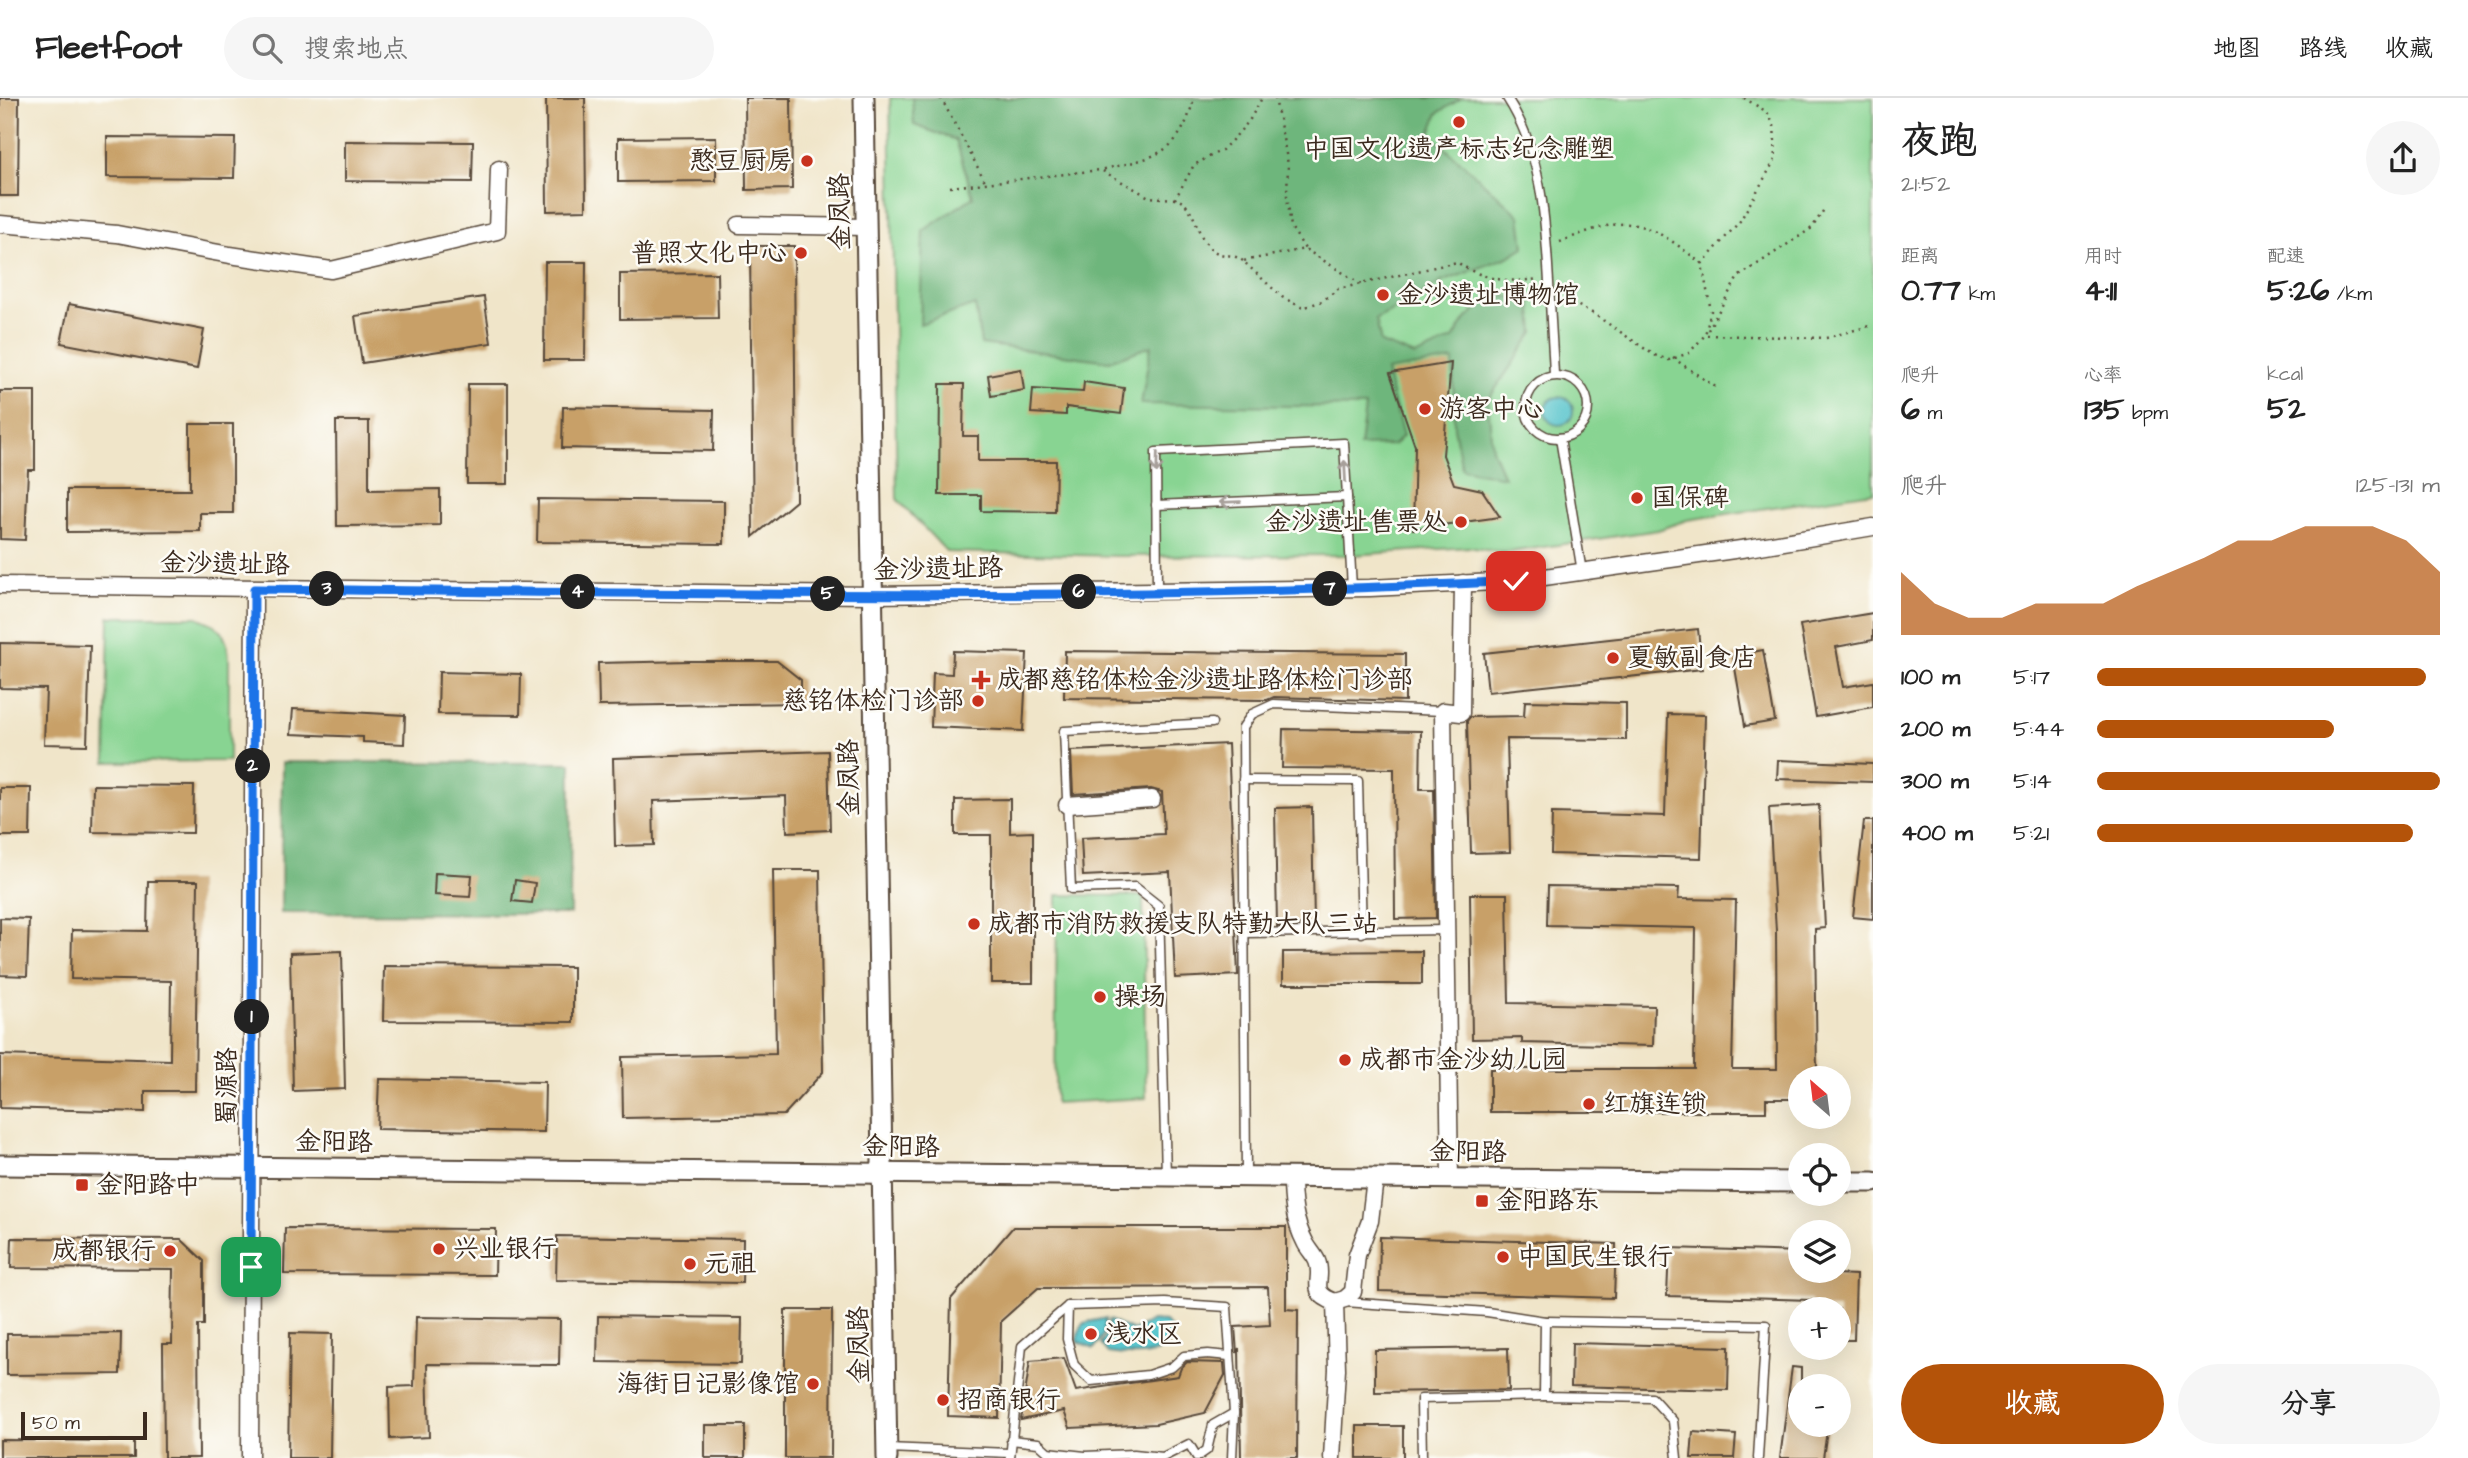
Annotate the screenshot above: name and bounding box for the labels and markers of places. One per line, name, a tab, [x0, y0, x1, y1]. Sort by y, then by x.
marker: 中国文化遗产标志纪念雕塑	[1451, 114, 1467, 130]
place label: 中国文化遗产标志纪念雕塑	[1303, 131, 1615, 167]
place label: 憨豆厨房	[689, 143, 793, 179]
marker: 憨豆厨房	[799, 153, 815, 169]
place label: 普照文化中心	[631, 235, 787, 271]
marker: 普照文化中心	[793, 245, 809, 261]
place label: 金沙遗址博物馆	[1397, 277, 1579, 313]
marker: 金沙遗址博物馆	[1375, 287, 1391, 303]
place label: 游客中心	[1439, 391, 1543, 427]
marker: 游客中心	[1417, 401, 1433, 417]
place label: 国保碑	[1651, 480, 1729, 516]
marker: 国保碑	[1629, 490, 1645, 506]
place label: 金沙遗址售票处	[1265, 504, 1447, 540]
marker: 金沙遗址售票处	[1453, 514, 1469, 530]
pin	[1486, 551, 1546, 611]
pin: 3	[310, 572, 344, 606]
pin: 7	[1312, 572, 1348, 606]
pin: 4	[560, 574, 596, 610]
pin: 6	[1062, 574, 1096, 610]
pin: 5	[810, 576, 846, 612]
place label: 夏敏副食店	[1627, 640, 1757, 676]
marker: 夏敏副食店	[1605, 650, 1621, 666]
place label: 成都慈铭体检金沙遗址路体检门诊部	[997, 662, 1413, 698]
marker: 成都慈铭体检金沙遗址路体检门诊部	[971, 670, 991, 690]
place label: 慈铭体检门诊部	[782, 683, 964, 719]
marker: 慈铭体检门诊部	[970, 693, 986, 709]
pin: 2	[236, 748, 270, 784]
place label: 成都市消防救援支队特勤大队三站	[988, 906, 1378, 942]
marker: 成都市消防救援支队特勤大队三站	[966, 916, 982, 932]
place label: 操场	[1114, 979, 1166, 1015]
marker: 操场	[1092, 989, 1108, 1005]
pin: 1	[234, 1000, 270, 1034]
place label: 成都市金沙幼儿园	[1359, 1042, 1567, 1078]
marker: 成都市金沙幼儿园	[1337, 1052, 1353, 1068]
place label: 红旗连锁	[1603, 1086, 1707, 1122]
marker: 红旗连锁	[1581, 1096, 1597, 1112]
place label: 金阳路中	[96, 1167, 200, 1203]
marker: 金阳路中	[74, 1177, 90, 1193]
place label: 金阳路东	[1496, 1183, 1600, 1219]
marker: 金阳路东	[1474, 1193, 1490, 1209]
place label: 兴业银行	[453, 1231, 557, 1267]
place label: 成都银行	[52, 1233, 156, 1269]
pin	[221, 1237, 281, 1297]
place label: 中国民生银行	[1517, 1239, 1673, 1275]
marker: 兴业银行	[431, 1241, 447, 1257]
marker: 成都银行	[162, 1243, 178, 1259]
place label: 元祖	[704, 1246, 756, 1282]
marker: 中国民生银行	[1495, 1249, 1511, 1265]
marker: 元祖	[682, 1256, 698, 1272]
place label: 浅水区	[1105, 1316, 1183, 1352]
marker: 浅水区	[1083, 1326, 1099, 1342]
place label: 海街日记影像馆	[617, 1366, 799, 1402]
marker: 海街日记影像馆	[805, 1376, 821, 1392]
place label: 招商银行	[957, 1382, 1061, 1418]
marker: 招商银行	[935, 1392, 951, 1408]

